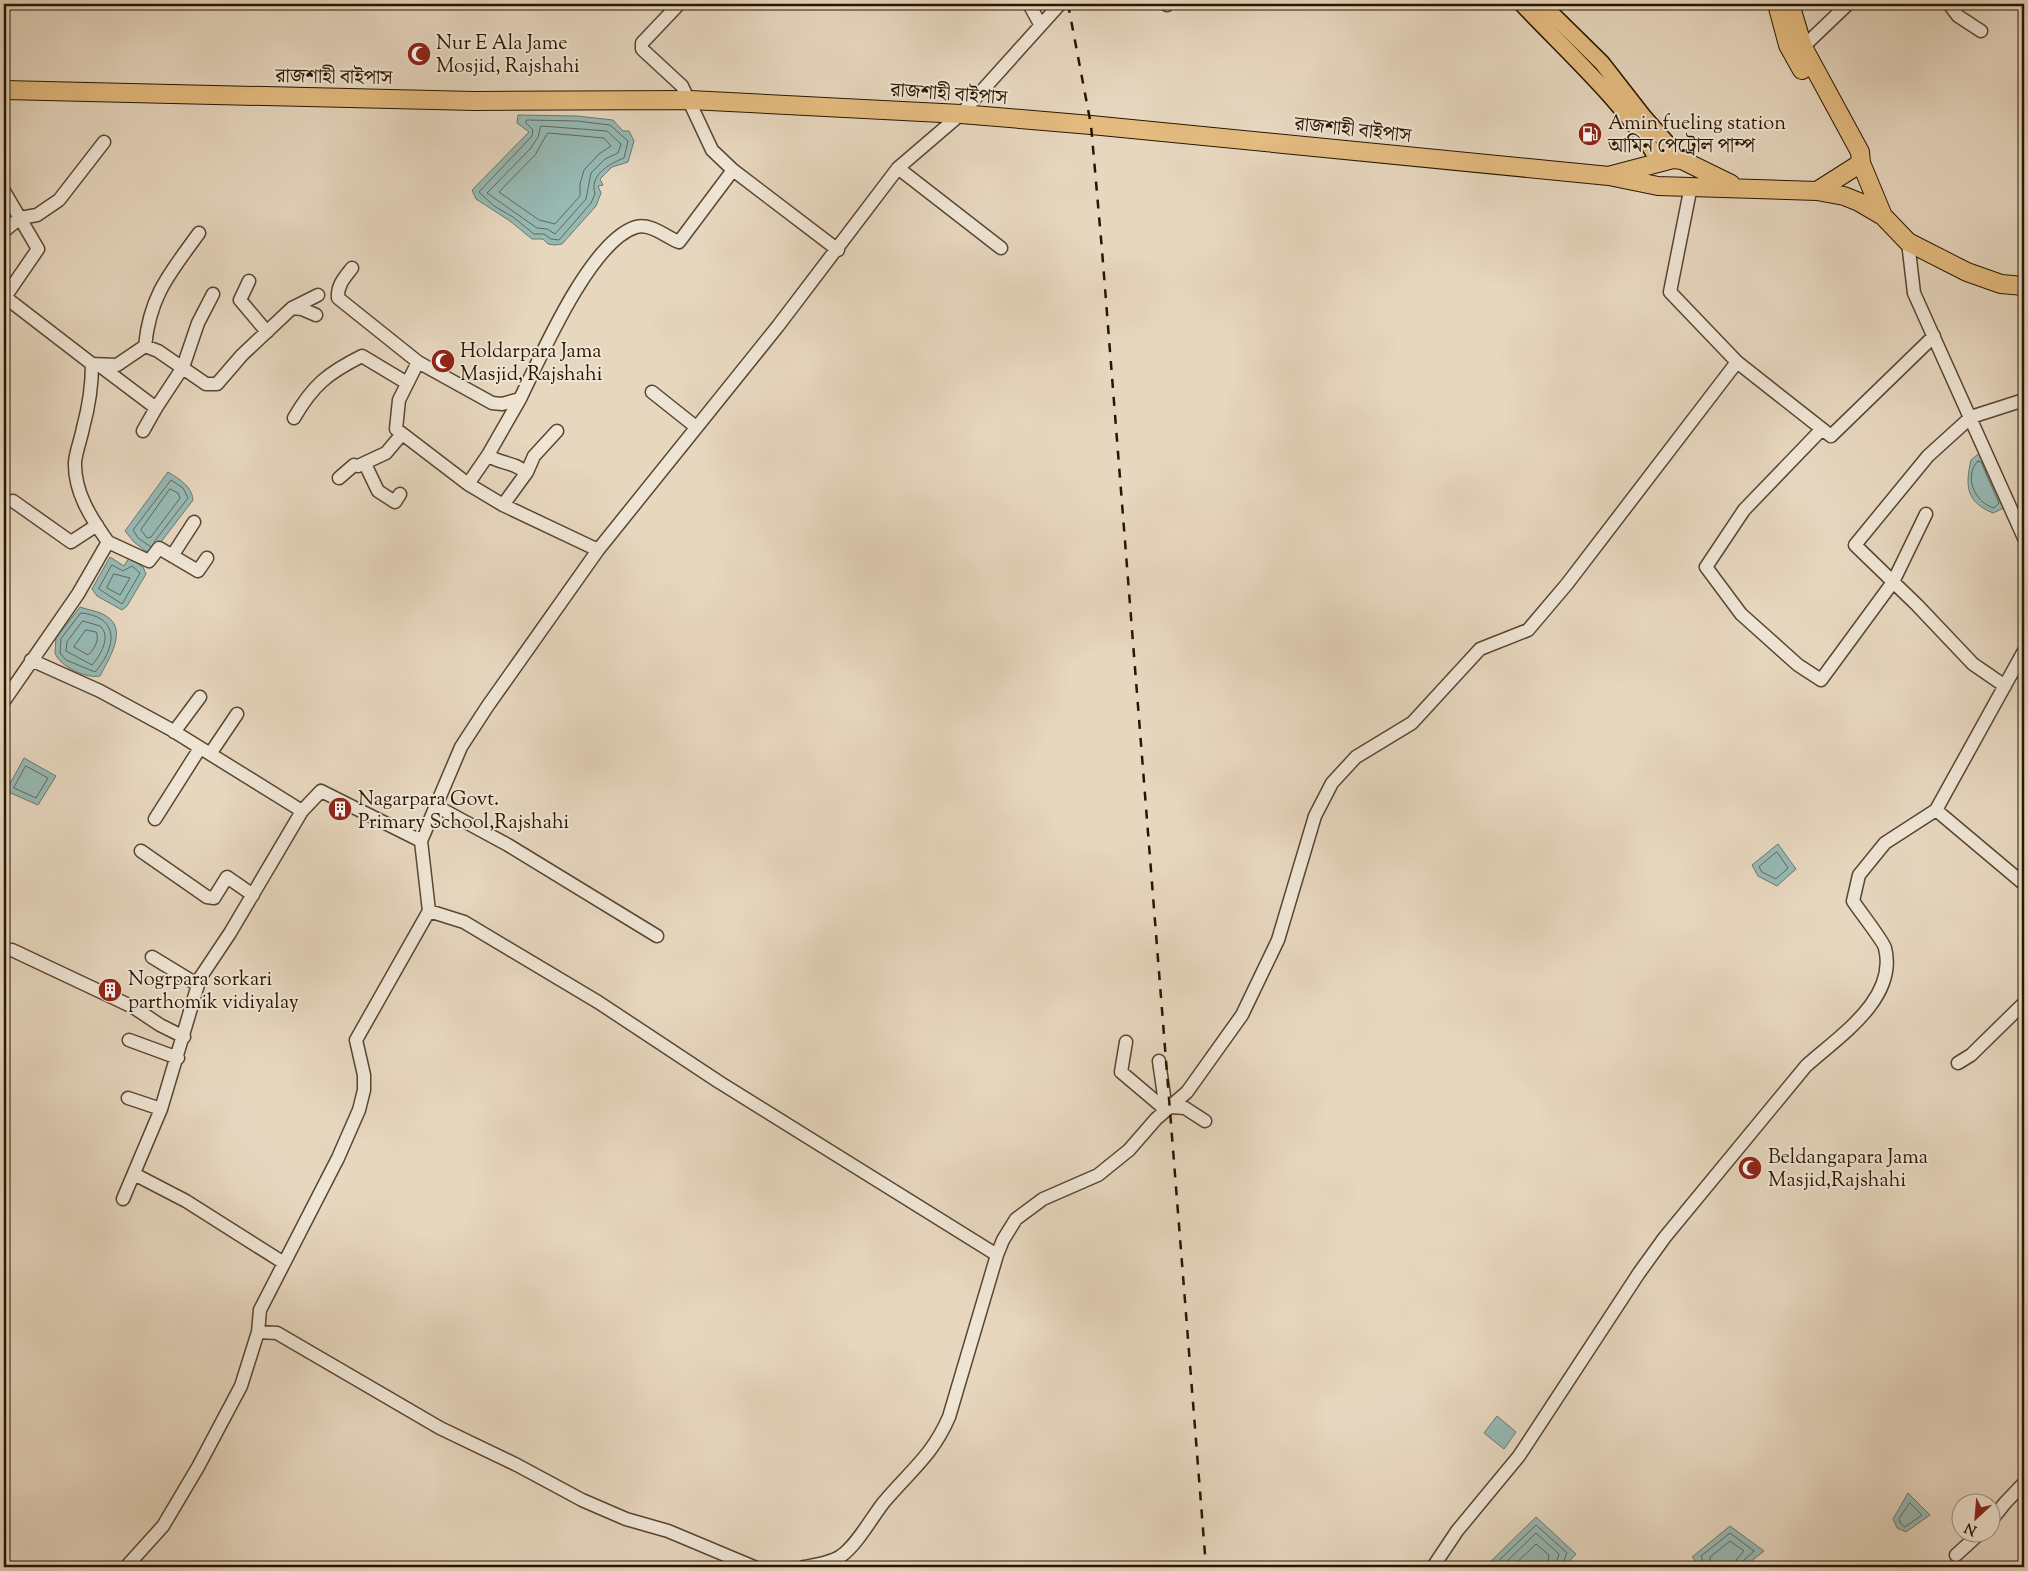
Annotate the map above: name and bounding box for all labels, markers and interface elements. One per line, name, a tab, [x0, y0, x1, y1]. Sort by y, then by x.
place label: Nur E Ala Jame Mosjid, Rajshahi	[436, 30, 580, 82]
mosque icon: Nur E Ala Jame Mosjid, Rajshahi	[406, 41, 432, 67]
street label: রাজশাহী বাইপাস	[274, 63, 394, 94]
street label: রাজশাহী বাইপাস	[888, 77, 1009, 114]
place label: Amin fueling station আমিন পেট্রোল পাম্প	[1607, 110, 1786, 162]
street label: রাজশাহী বাইপাস	[1292, 111, 1413, 152]
fuel station icon: Amin fueling station আমিন পেট্রোল পাম্প	[1577, 121, 1603, 147]
place label: Holdarpara Jama Masjid, Rajshahi	[460, 338, 603, 390]
mosque icon: Holdarpara Jama Masjid, Rajshahi	[430, 348, 456, 374]
place label: Nagarpara Govt. Primary School,Rajshahi	[358, 786, 570, 838]
building icon: Nagarpara Govt. Primary School,Rajshahi	[327, 796, 353, 822]
place label: Nogrpara sorkari parthomik vidiyalay	[128, 966, 299, 1018]
building icon: Nogrpara sorkari parthomik vidiyalay	[97, 977, 123, 1003]
place label: Beldangapara Jama Masjid,Rajshahi	[1768, 1144, 1928, 1196]
mosque icon: Beldangapara Jama Masjid,Rajshahi	[1737, 1155, 1763, 1181]
north arrow	[1950, 1494, 2000, 1544]
text: N	[1962, 1516, 1981, 1539]

